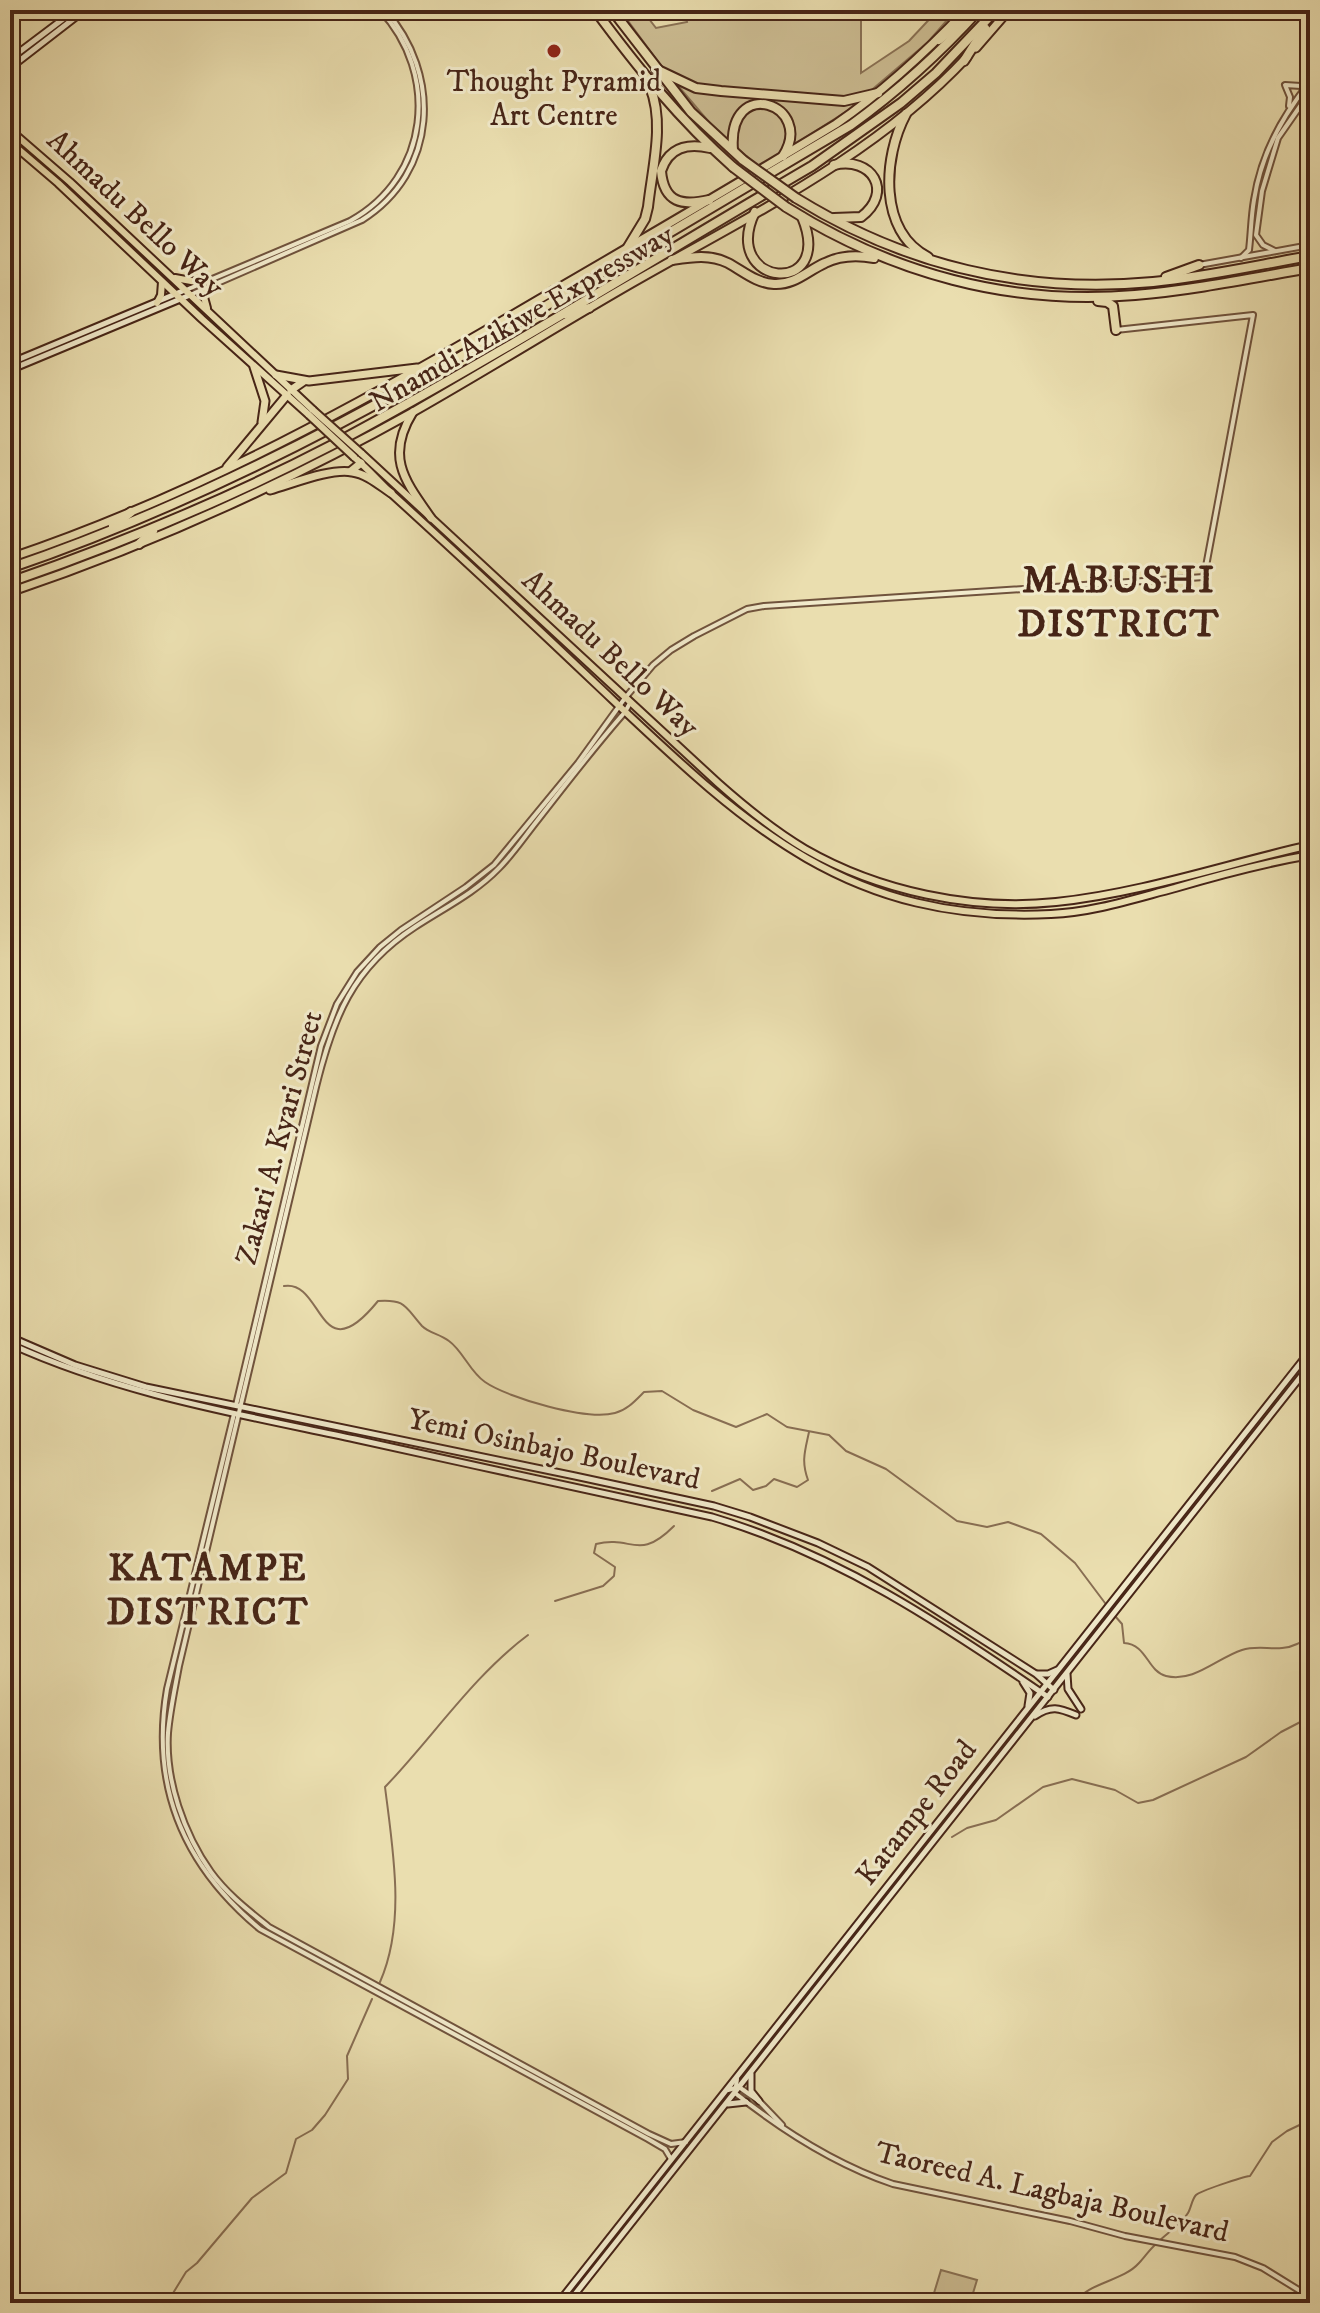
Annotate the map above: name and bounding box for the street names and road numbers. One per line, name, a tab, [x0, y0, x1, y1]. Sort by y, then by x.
street label: Ahmadu Bello Way	[39, 122, 232, 306]
street label: Nnamdi Azikiwe Expressway	[363, 216, 681, 421]
street label: Ahmadu Bello Way	[514, 562, 707, 746]
street label: Zakari A. Kyari Street	[228, 1007, 332, 1269]
street label: Yemi Osinbajo Boulevard	[405, 1401, 703, 1499]
street label: Katampe Road	[849, 1733, 985, 1893]
street label: Taoreed A. Lagbaja Boulevard	[872, 2134, 1232, 2252]

